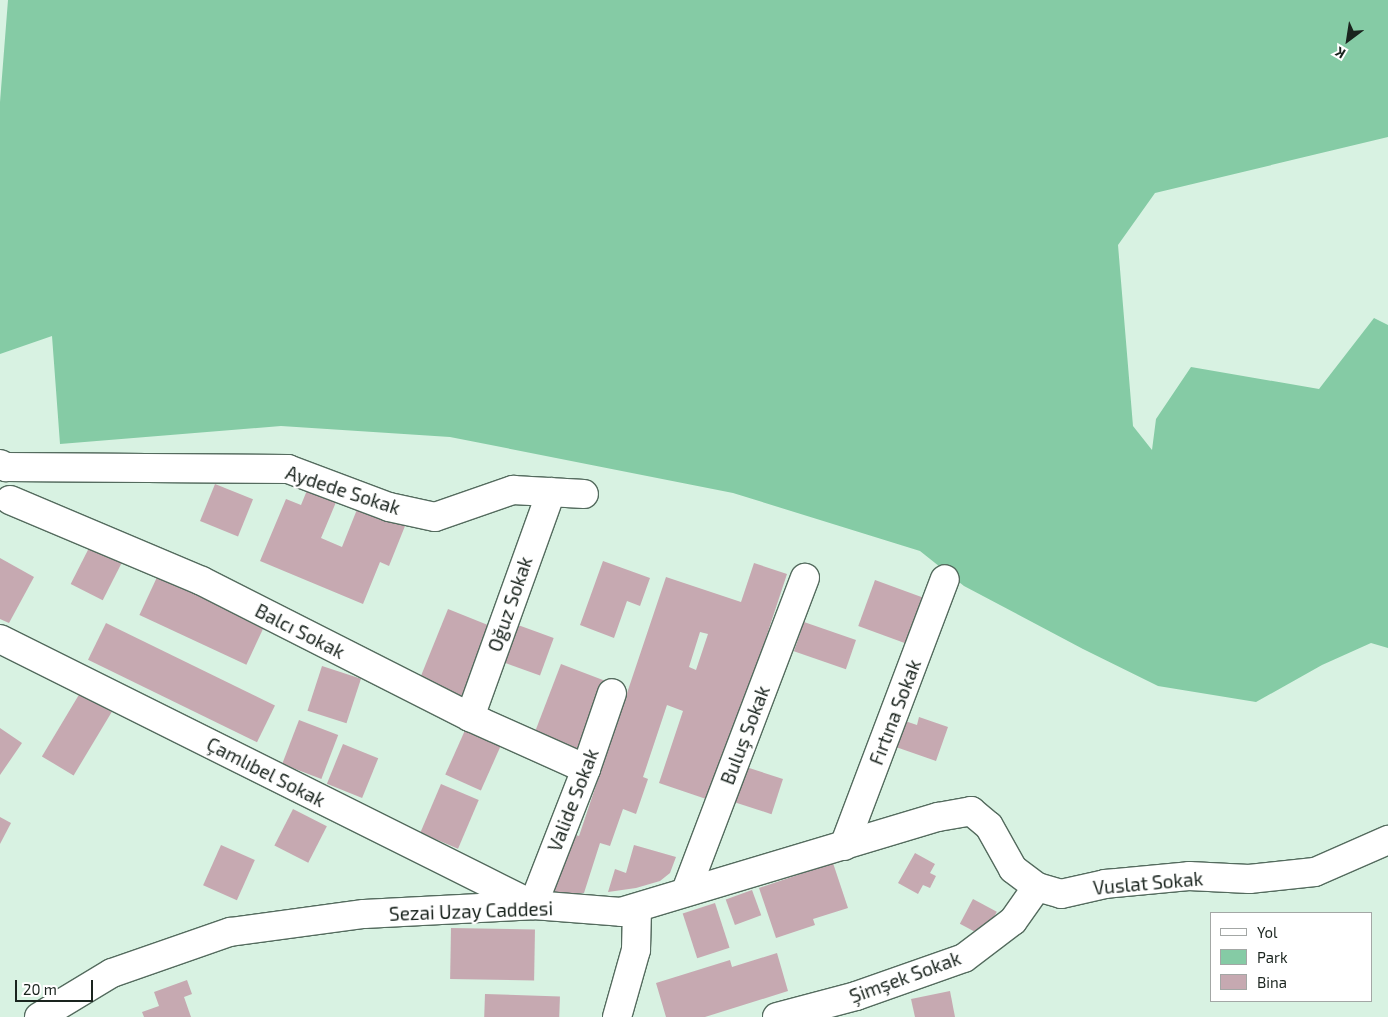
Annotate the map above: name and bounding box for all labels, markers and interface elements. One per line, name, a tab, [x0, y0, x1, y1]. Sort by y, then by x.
north arrow	[1323, 15, 1373, 65]
text: K	[1332, 44, 1348, 63]
street label: Aydede Sokak	[283, 461, 403, 519]
street label: Oğuz Sokak	[483, 553, 537, 655]
street label: Balcı Sokak	[251, 599, 349, 663]
street label: Fırtına Sokak	[864, 656, 926, 768]
street label: Buluş Sokak	[716, 682, 774, 788]
street label: Çamlıbel Sokak	[203, 732, 329, 812]
street label: Valide Sokak	[543, 745, 603, 855]
street label: Vuslat Sokak	[1092, 867, 1204, 899]
street label: Sezai Uzay Caddesi	[388, 897, 554, 925]
legend	[1210, 912, 1373, 1002]
text: Yol	[1257, 923, 1278, 941]
street label: Şimşek Sokak	[846, 946, 964, 1008]
text: Park	[1257, 948, 1288, 966]
scale bar	[18, 970, 95, 1002]
text: Bina	[1257, 973, 1287, 991]
text: 20 m	[23, 980, 57, 998]

